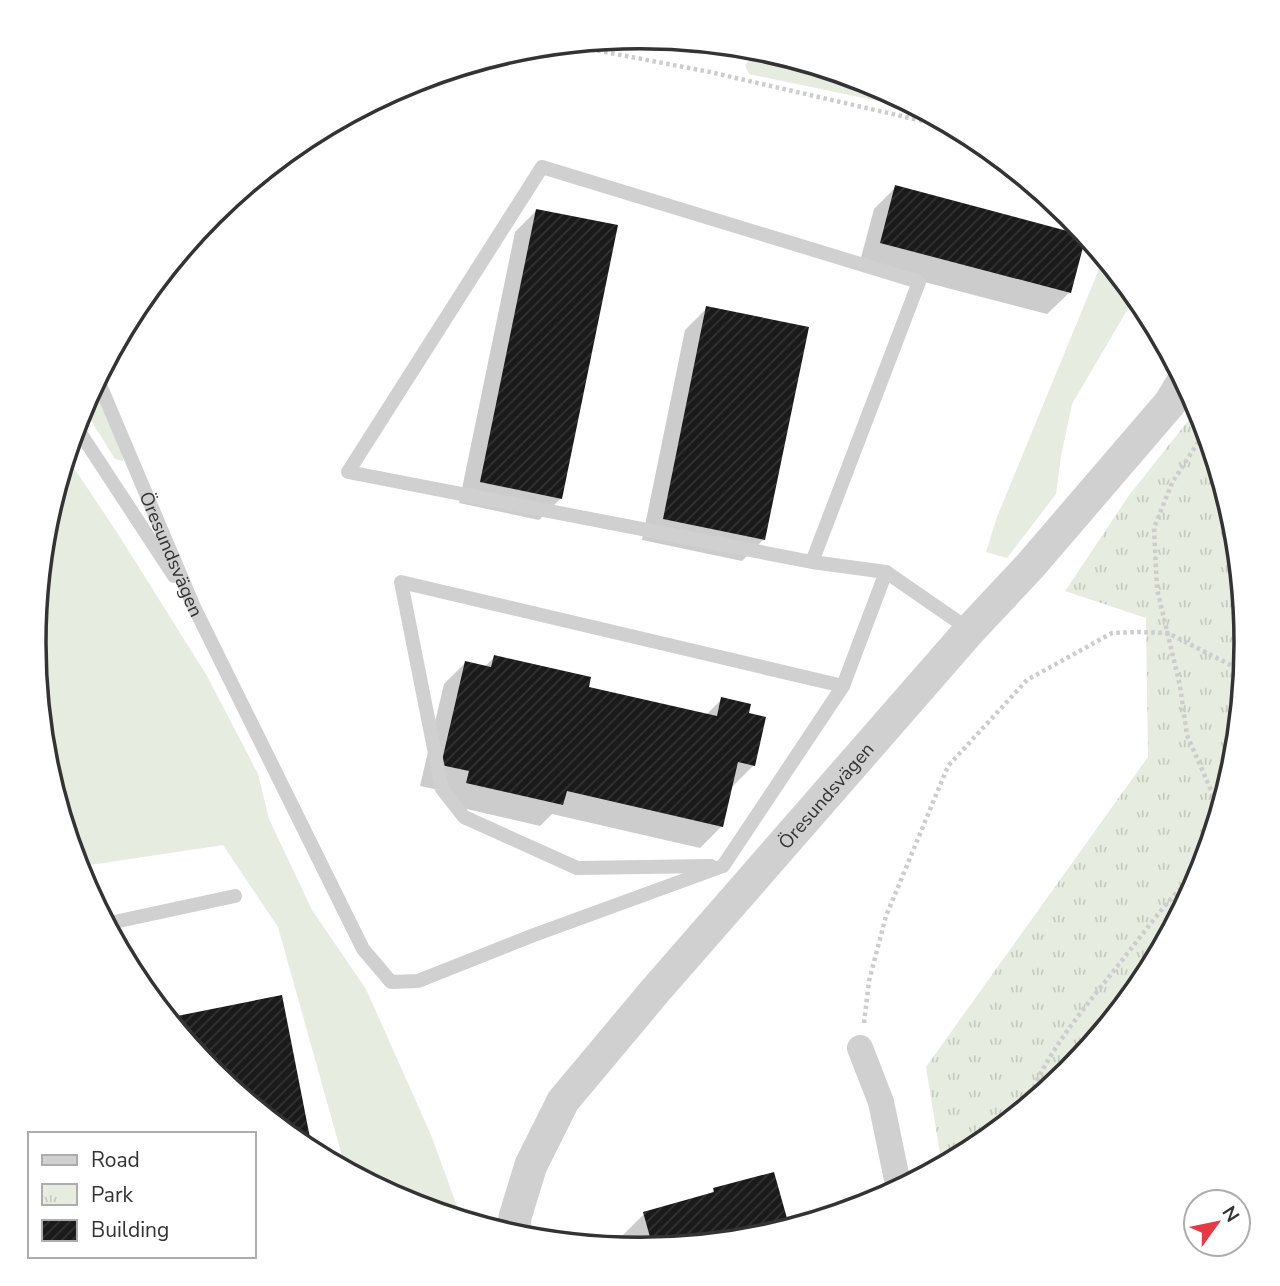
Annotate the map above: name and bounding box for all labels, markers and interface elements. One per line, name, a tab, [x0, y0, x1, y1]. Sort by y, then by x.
street label: Öresundsvägen	[133, 488, 209, 621]
street label: Öresundsvägen	[773, 737, 880, 855]
legend	[28, 1132, 256, 1258]
text: Road	[91, 1146, 140, 1174]
text: Park	[91, 1181, 133, 1209]
north arrow	[1182, 1188, 1252, 1258]
text: N	[1216, 1201, 1245, 1227]
text: Building	[91, 1216, 169, 1244]

